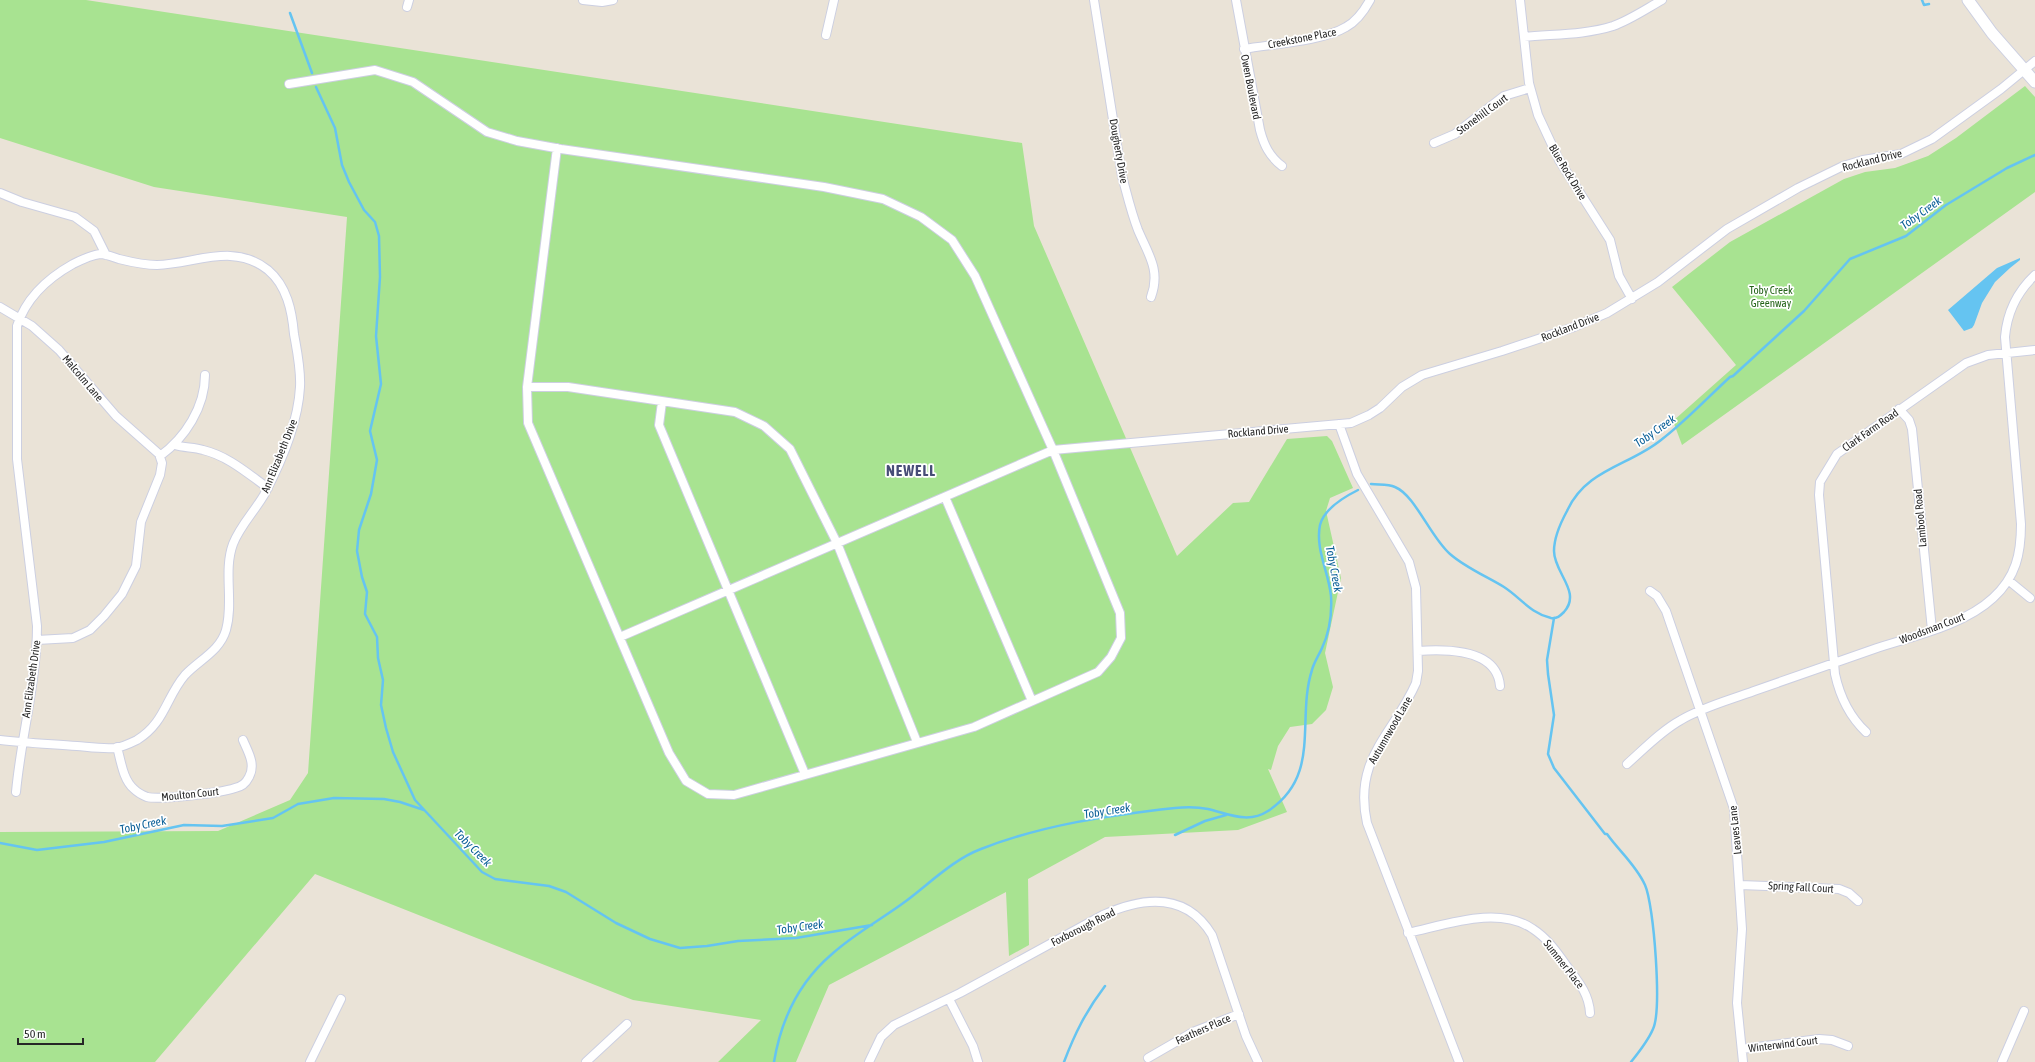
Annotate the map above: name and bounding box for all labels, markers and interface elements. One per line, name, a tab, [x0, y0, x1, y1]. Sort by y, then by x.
street label: Creekstone Place	[1267, 25, 1337, 51]
street label: Owen Boulevard	[1239, 53, 1263, 121]
street label: Stonehill Court	[1454, 91, 1510, 137]
street label: Dougherty Drive	[1107, 118, 1131, 184]
street label: Blue Rock Drive	[1547, 142, 1589, 202]
street label: Rockland Drive	[1841, 147, 1903, 173]
water label: Toby Creek	[1898, 193, 1945, 232]
park label: Toby Creek Greenway	[1749, 284, 1793, 309]
street label: Rockland Drive	[1539, 310, 1601, 344]
street label: Malcolm Lane	[60, 352, 106, 404]
street label: Clark Farm Road	[1840, 406, 1900, 454]
water label: Toby Creek	[1632, 411, 1679, 450]
street label: Ann Elizabeth Drive	[259, 417, 299, 495]
street label: Rockland Drive	[1227, 422, 1289, 440]
district label: NEWELL	[886, 462, 936, 479]
street label: Lambool Road	[1911, 488, 1929, 548]
water label: Toby Creek	[1323, 545, 1345, 594]
street label: Woodsman Court	[1898, 610, 1966, 646]
street label: Ann Elizabeth Drive	[20, 639, 42, 719]
street label: Autumnwood Lane	[1366, 694, 1414, 766]
street label: Moulton Court	[161, 785, 219, 803]
water label: Toby Creek	[1083, 800, 1132, 822]
street label: Leaves Lane	[1726, 805, 1744, 855]
water label: Toby Creek	[119, 813, 168, 837]
water label: Toby Creek	[451, 826, 495, 870]
street label: Spring Fall Court	[1768, 879, 1834, 895]
street label: Foxborough Road	[1049, 906, 1117, 948]
water label: Toby Creek	[776, 917, 825, 937]
street label: Summer Place	[1541, 937, 1587, 991]
street label: Feathers Place	[1174, 1012, 1232, 1046]
scale bar	[18, 1020, 83, 1046]
text: 50 m	[24, 1027, 46, 1041]
street label: Winterwind Court	[1748, 1034, 1818, 1054]

